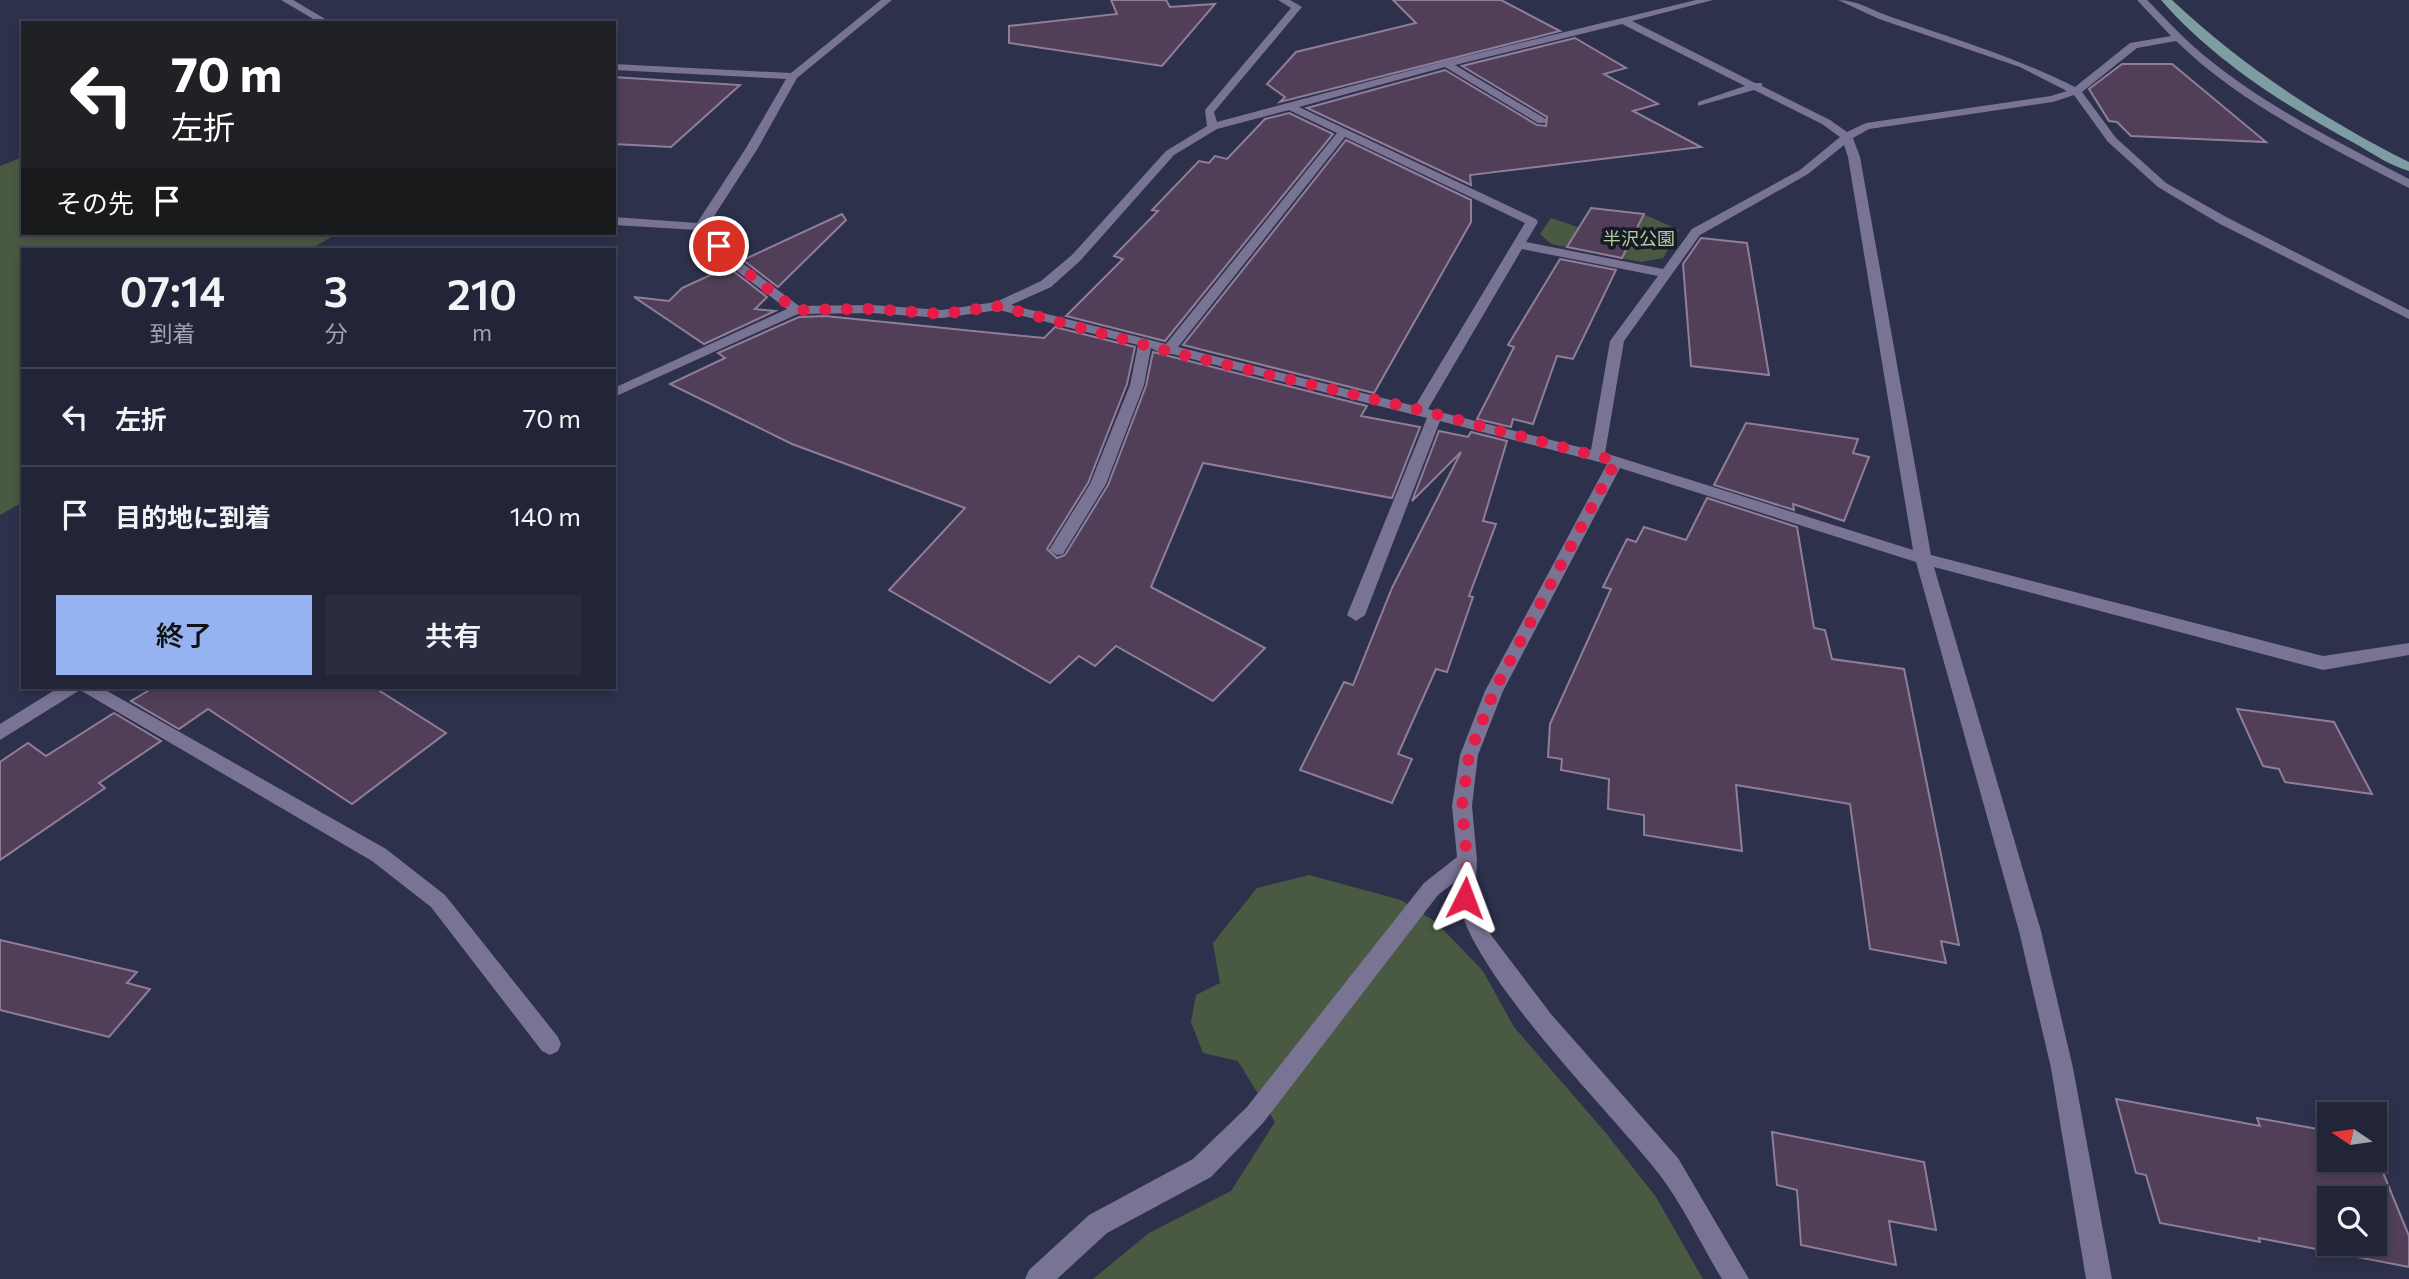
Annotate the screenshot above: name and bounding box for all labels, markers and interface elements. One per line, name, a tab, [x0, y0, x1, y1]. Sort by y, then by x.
text: 70 m	[171, 42, 282, 102]
icon: left	[56, 49, 147, 140]
text: 左折	[171, 106, 235, 146]
icon: arrive	[148, 182, 186, 220]
text: その先	[56, 187, 134, 218]
pin	[689, 216, 749, 276]
icon: arrive	[700, 227, 738, 265]
park label: 半沢公園	[1603, 227, 1675, 249]
text: 07:14	[120, 264, 225, 316]
text: 3	[324, 264, 348, 316]
text: 210	[447, 267, 517, 319]
text: m	[472, 318, 492, 346]
text: 到着	[149, 319, 195, 347]
text: 分	[325, 319, 348, 347]
icon: left	[56, 398, 94, 436]
text: 70 m	[523, 402, 581, 433]
text: 左折	[115, 403, 167, 434]
icon: arrive	[56, 496, 94, 534]
text: 140 m	[510, 500, 581, 531]
text: 目的地に到着	[115, 501, 271, 532]
button: 終了	[56, 595, 312, 675]
button: 共有	[326, 595, 581, 675]
position arrow	[1428, 861, 1502, 935]
north arrow	[2317, 1102, 2387, 1172]
map controls	[2317, 1102, 2387, 1256]
button: search	[2317, 1186, 2387, 1256]

